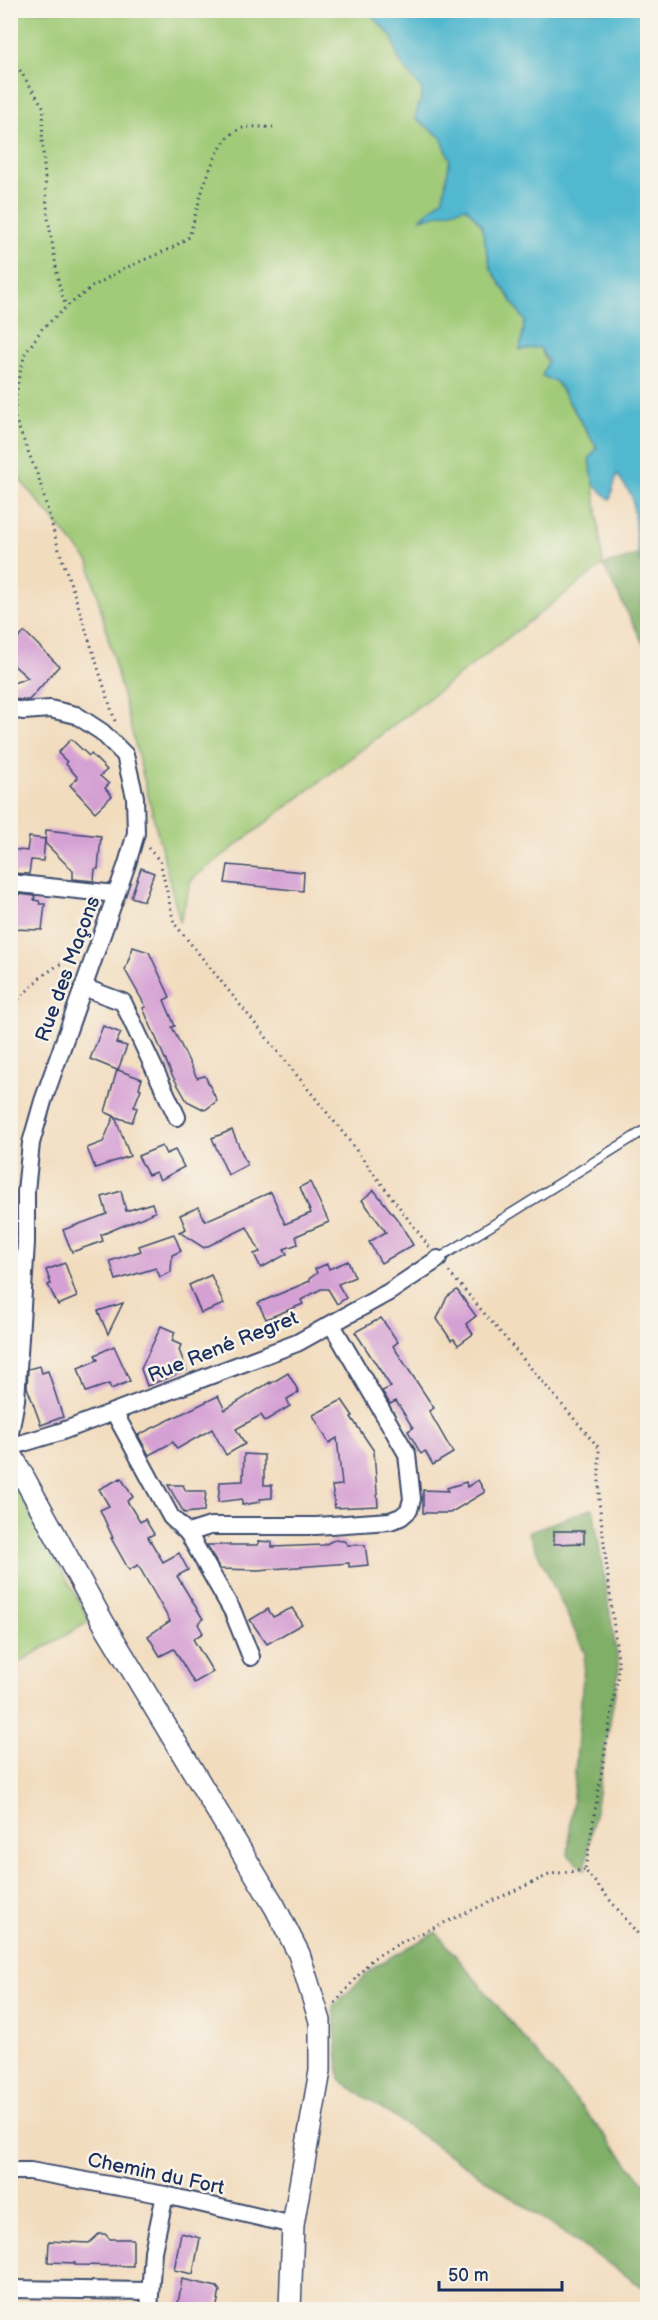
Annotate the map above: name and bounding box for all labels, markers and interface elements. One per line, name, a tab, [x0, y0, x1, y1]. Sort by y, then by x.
street label: Rue des Maçons	[31, 893, 105, 1045]
street label: Rue René Regret	[144, 1306, 302, 1388]
street label: Chemin du Fort	[85, 2148, 227, 2200]
scale bar	[439, 2254, 562, 2292]
text: 50 m	[448, 2265, 489, 2286]

